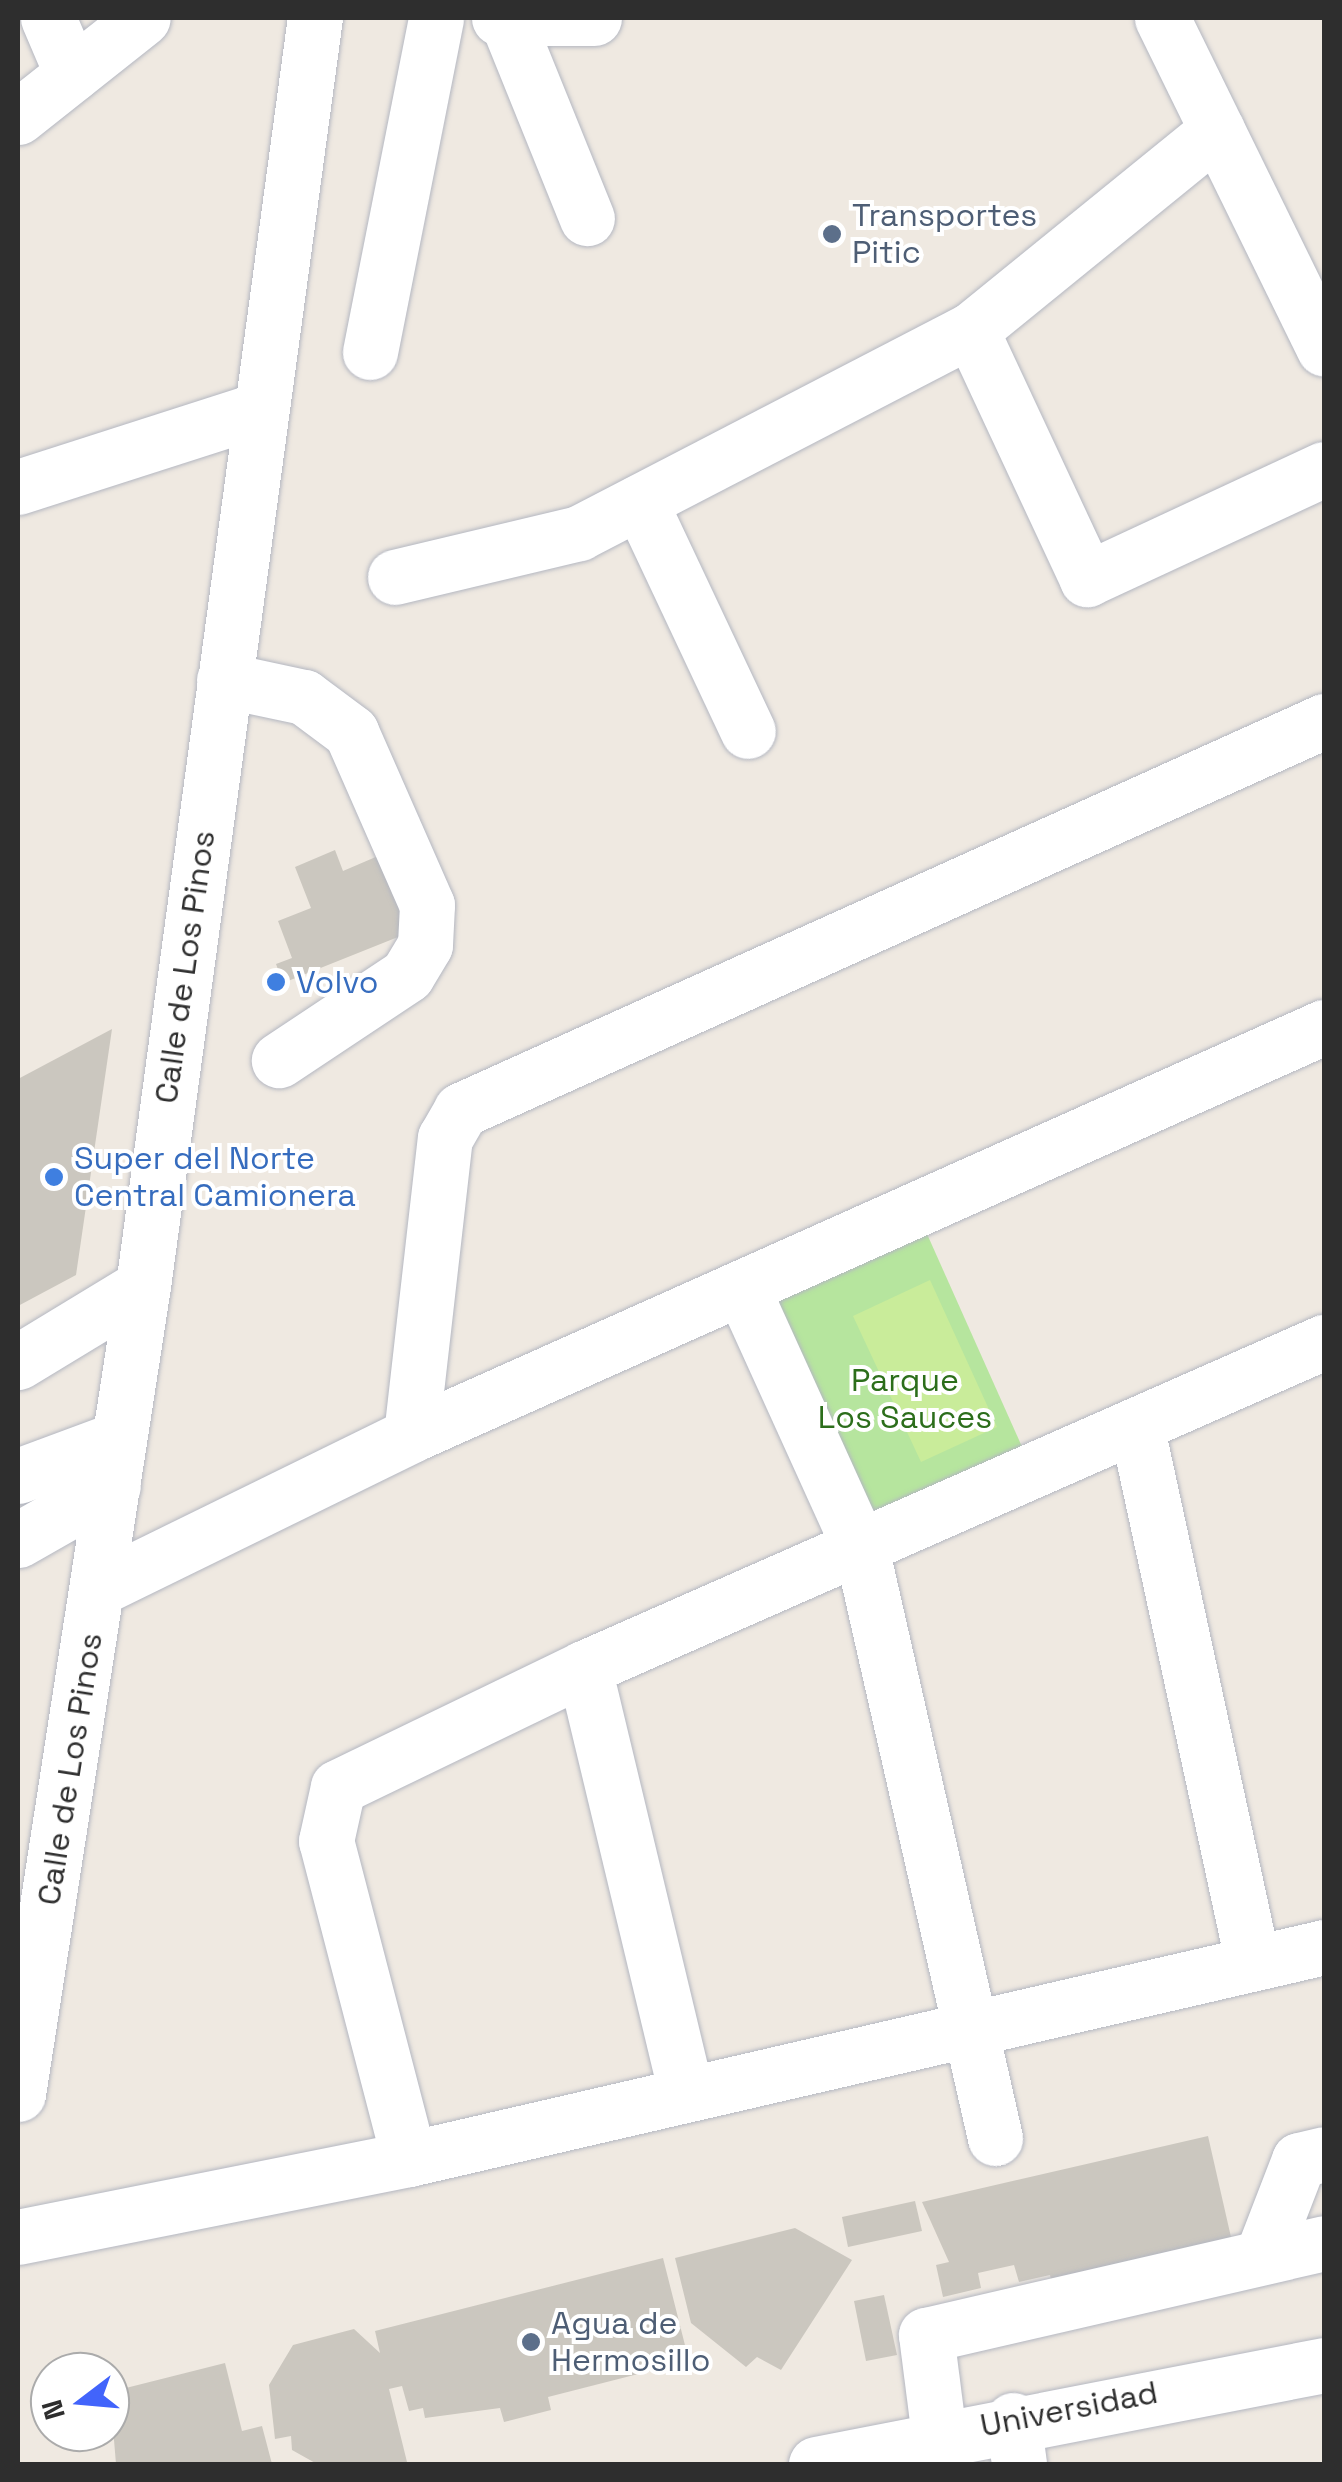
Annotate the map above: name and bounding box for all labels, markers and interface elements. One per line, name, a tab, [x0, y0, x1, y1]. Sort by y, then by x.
place label: Transportes Pitic	[852, 197, 1037, 272]
marker: Transportes Pitic	[821, 223, 843, 245]
street label: Calle de Los Pinos	[147, 828, 223, 1106]
place label: Volvo	[296, 963, 379, 1001]
marker: Volvo	[265, 971, 287, 993]
place label: Super del Norte Central Camionera	[74, 1140, 356, 1215]
marker: Super del Norte Central Camionera	[43, 1166, 65, 1188]
park label: Parque Los Sauces	[818, 1362, 992, 1437]
street label: Calle de Los Pinos	[30, 1630, 110, 1908]
place label: Agua de Hermosillo	[551, 2305, 710, 2380]
marker: Agua de Hermosillo	[520, 2331, 542, 2353]
north arrow	[30, 2352, 130, 2452]
street label: Universidad	[977, 2373, 1161, 2445]
text: N	[33, 2396, 73, 2424]

